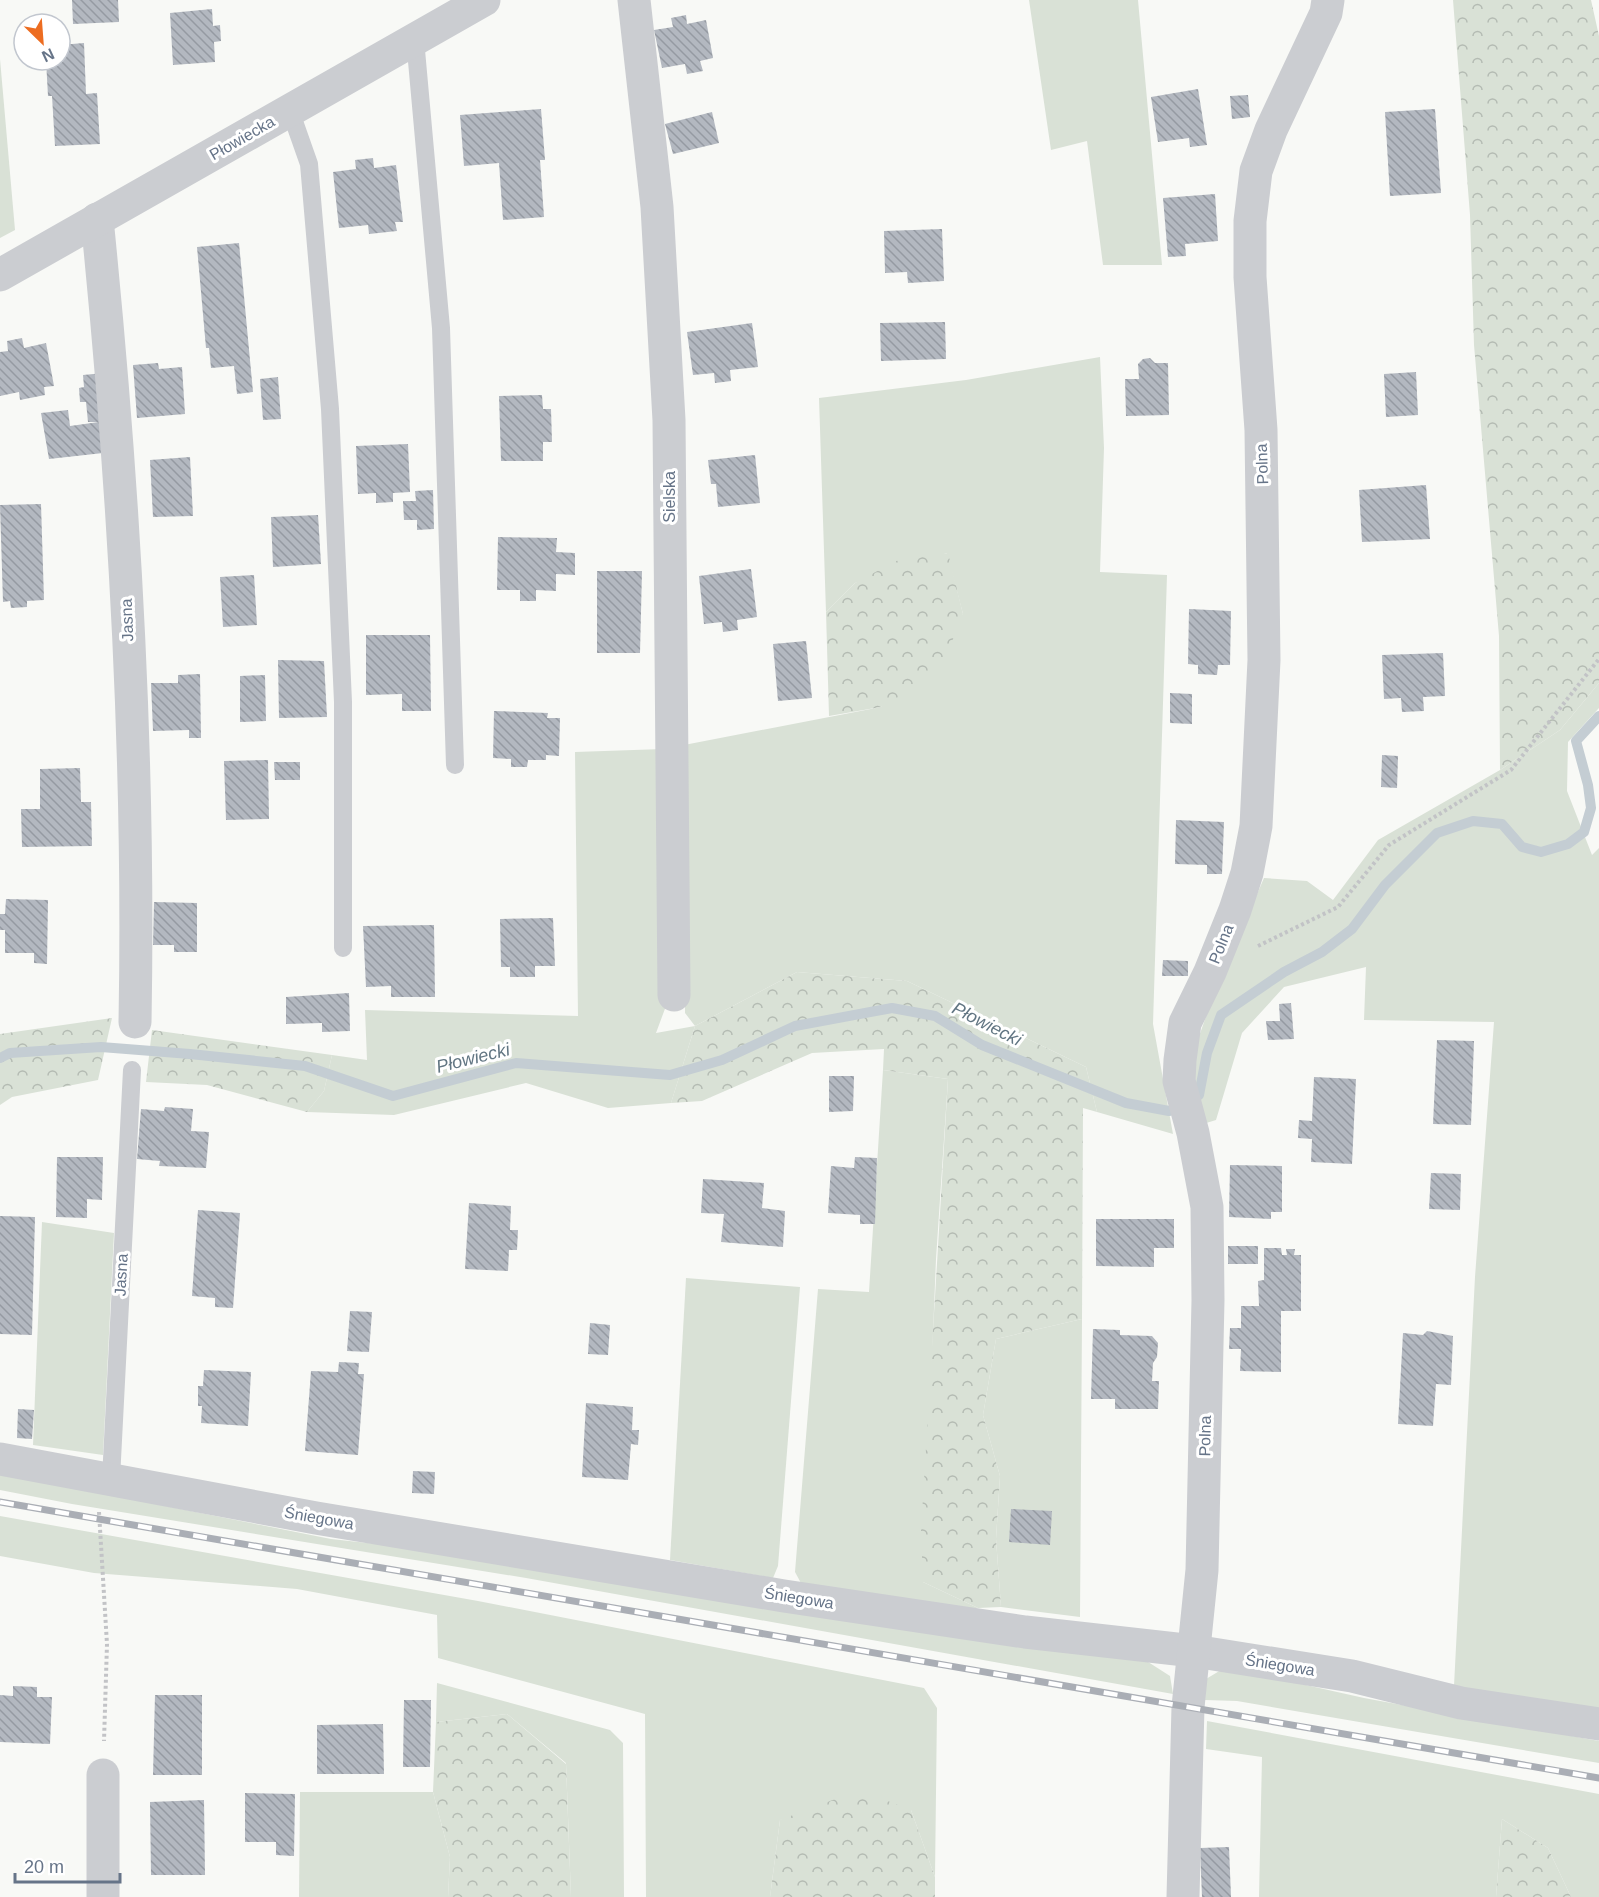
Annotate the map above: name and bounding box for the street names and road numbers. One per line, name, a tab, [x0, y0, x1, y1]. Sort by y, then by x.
street label: Płowiecka	[207, 113, 278, 163]
street label: Polna	[1253, 443, 1271, 485]
street label: Sielska	[661, 471, 678, 523]
street label: Jasna	[118, 598, 136, 642]
street label: Polna	[1205, 922, 1237, 966]
street label: Jasna	[111, 1253, 131, 1297]
street label: Polna	[1196, 1415, 1214, 1457]
street label: Śniegowa	[283, 1503, 355, 1532]
street label: Śniegowa	[763, 1583, 835, 1612]
street label: Śniegowa	[1244, 1650, 1316, 1679]

